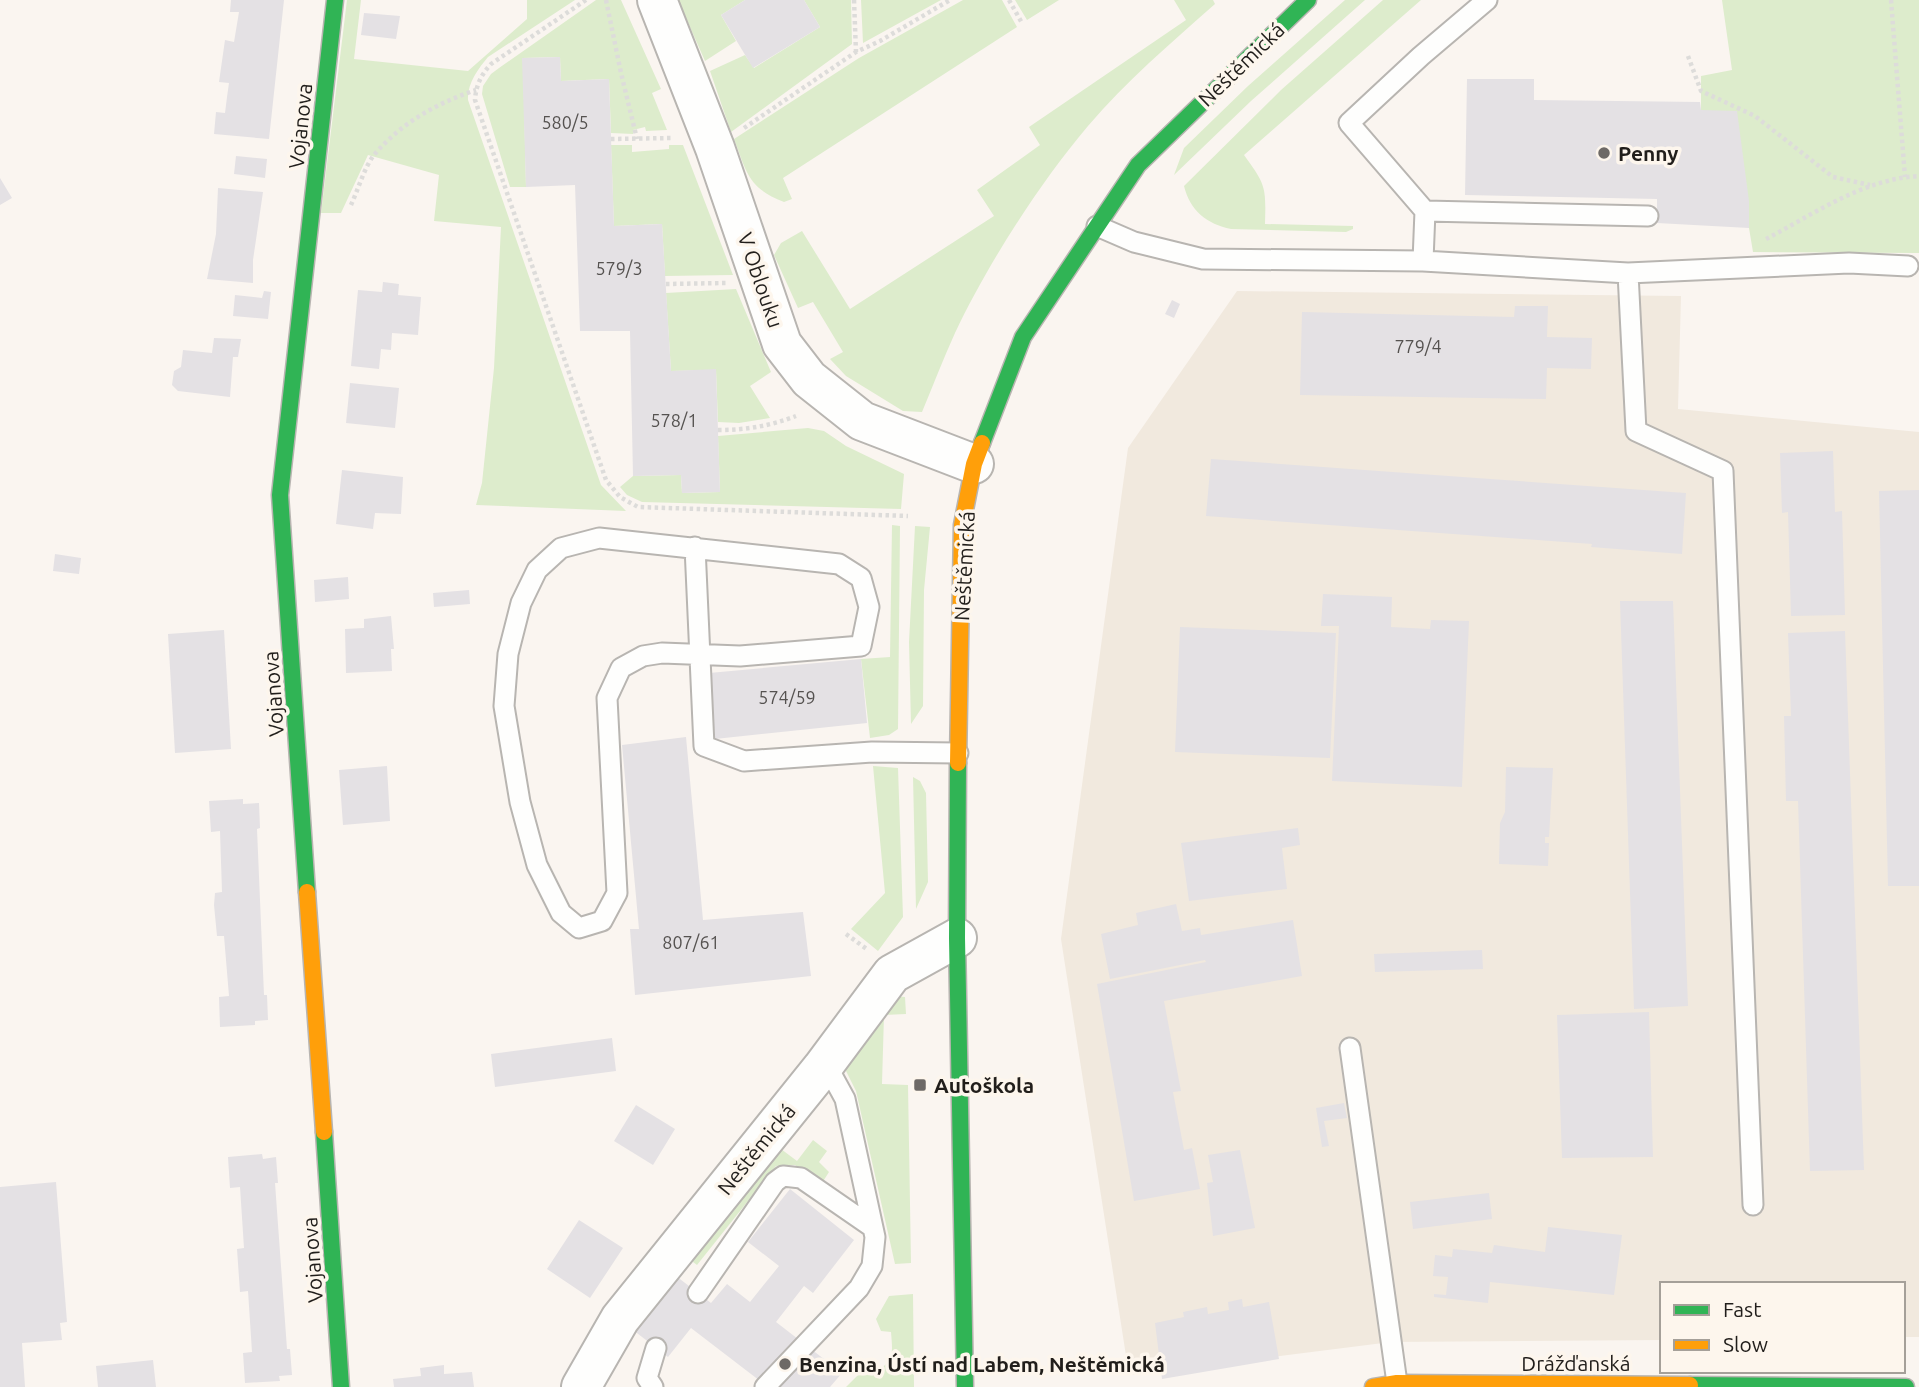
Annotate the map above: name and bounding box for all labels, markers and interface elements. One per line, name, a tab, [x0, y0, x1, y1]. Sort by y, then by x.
street label: Neštěmická	[1193, 17, 1289, 111]
street label: Vojanova	[284, 82, 316, 170]
house number: 580/5	[541, 112, 589, 132]
place label: Penny	[1618, 141, 1678, 165]
marker: Penny	[1596, 145, 1612, 161]
street label: V Oblouku	[734, 229, 788, 331]
house number: 579/3	[595, 258, 643, 278]
house number: 779/4	[1394, 336, 1442, 356]
house number: 578/1	[650, 410, 698, 430]
street label: Neštěmická	[949, 511, 979, 621]
street label: Vojanova	[258, 650, 288, 738]
house number: 574/59	[758, 687, 816, 707]
house number: 807/61	[662, 932, 720, 952]
place label: Autoškola	[934, 1073, 1034, 1097]
marker: Autoškola	[912, 1077, 928, 1093]
street label: Neštěmická	[712, 1099, 800, 1199]
street label: Vojanova	[297, 1216, 327, 1304]
legend	[1660, 1282, 1905, 1373]
text: Fast	[1723, 1297, 1761, 1321]
text: Slow	[1723, 1332, 1768, 1356]
street label: Drážďanská	[1521, 1351, 1631, 1375]
place label: Benzina, Ústí nad Labem, Neštěmická	[799, 1352, 1165, 1376]
marker: Benzina, Ústí nad Labem, Neštěmická	[777, 1356, 793, 1372]

